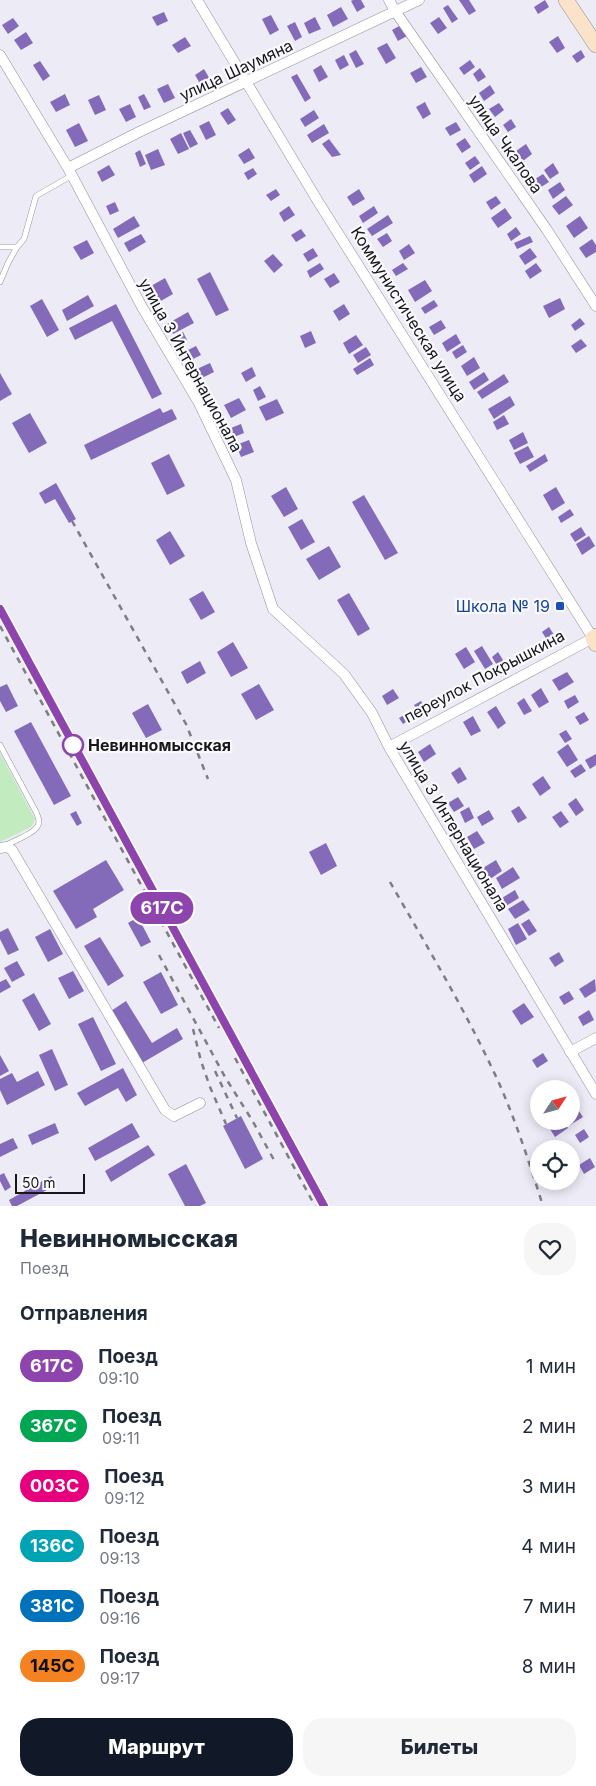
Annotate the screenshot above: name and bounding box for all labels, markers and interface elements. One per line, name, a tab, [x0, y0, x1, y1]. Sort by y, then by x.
street label: улица Шаумяна	[176, 35, 296, 105]
street label: улица Чкалова	[465, 91, 547, 197]
street label: Коммунистическая улица	[347, 223, 471, 405]
street label: улица 3 Интернационала	[135, 274, 247, 456]
place label: Школа № 19	[456, 596, 550, 616]
marker: Школа № 19	[554, 600, 566, 612]
street label: переулок Покрышкина	[400, 625, 568, 727]
marker: Невинномысская	[62, 734, 84, 756]
place label: Невинномысская	[88, 735, 231, 755]
street label: улица 3 Интернационала	[395, 737, 513, 915]
line badge: 617C	[127, 892, 197, 924]
text: 617C	[140, 897, 184, 918]
north arrow	[530, 1080, 580, 1130]
map controls	[530, 1080, 580, 1190]
button: locate	[530, 1140, 580, 1190]
scale bar	[15, 1171, 85, 1194]
text: 50 m	[22, 1174, 56, 1191]
button: heart	[524, 1223, 576, 1275]
text: Невинномысская	[20, 1224, 238, 1253]
text: Поезд	[20, 1258, 69, 1278]
text: Отправления	[20, 1302, 148, 1325]
text: Поезд	[98, 1345, 158, 1368]
text: 617C	[30, 1355, 73, 1376]
text: 1 мин	[526, 1355, 576, 1378]
text: 09:10	[98, 1368, 139, 1388]
text: Поезд	[102, 1405, 162, 1428]
text: 367С	[30, 1415, 77, 1436]
text: 2 мин	[522, 1415, 576, 1438]
text: 09:11	[102, 1428, 140, 1448]
text: Поезд	[104, 1465, 164, 1488]
text: 003С	[30, 1475, 79, 1496]
text: 3 мин	[522, 1475, 576, 1498]
text: 09:12	[104, 1488, 145, 1508]
text: Поезд	[99, 1525, 159, 1548]
text: 136С	[30, 1535, 74, 1556]
text: 4 мин	[521, 1535, 576, 1558]
text: 09:13	[99, 1548, 140, 1568]
text: Поезд	[99, 1585, 159, 1608]
text: 381С	[30, 1595, 74, 1616]
text: 7 мин	[523, 1595, 576, 1618]
text: 09:16	[99, 1608, 140, 1628]
text: Поезд	[100, 1645, 159, 1668]
text: 145С	[30, 1655, 75, 1676]
text: 8 мин	[522, 1655, 576, 1678]
text: 09:17	[100, 1668, 140, 1688]
button: Маршрут	[20, 1718, 293, 1776]
button: Билеты	[303, 1718, 576, 1776]

